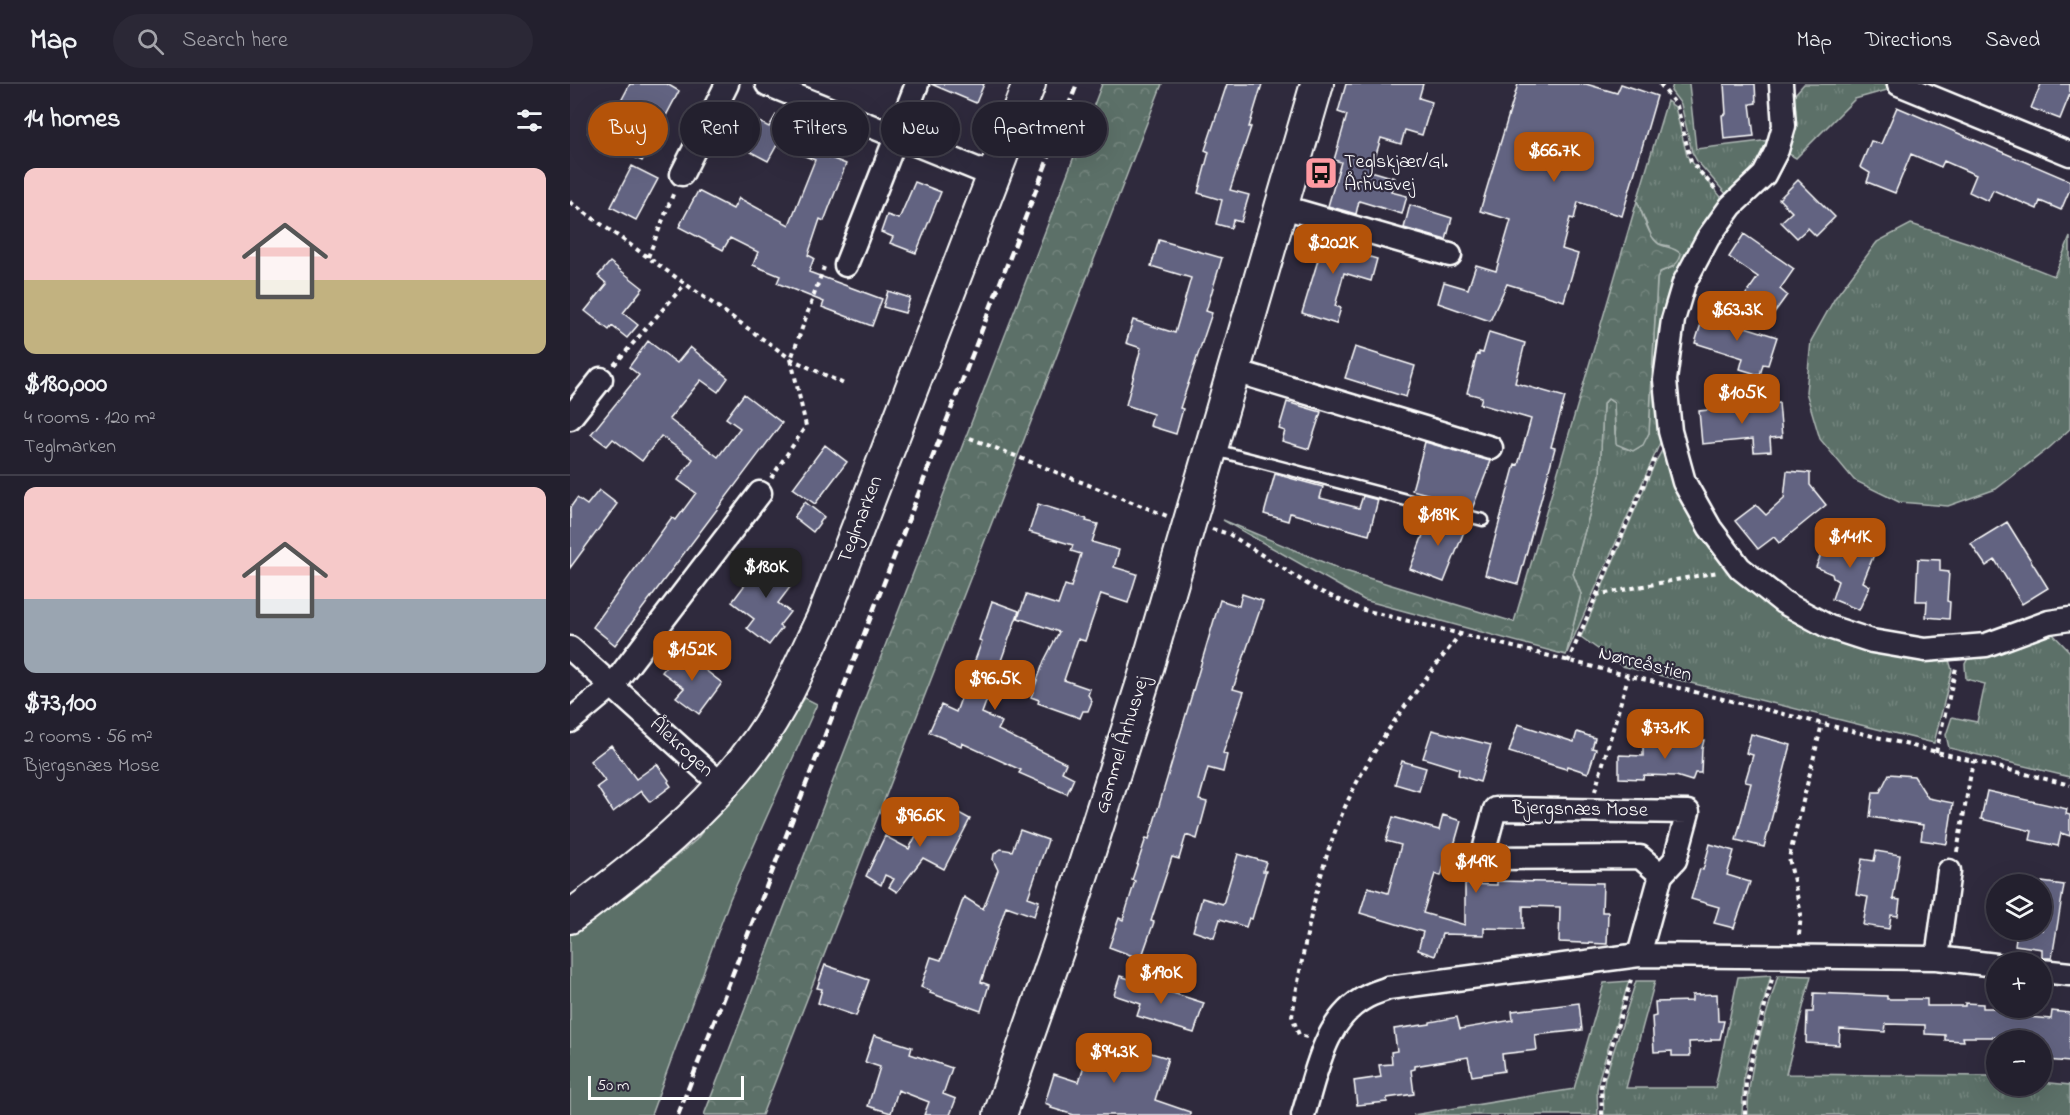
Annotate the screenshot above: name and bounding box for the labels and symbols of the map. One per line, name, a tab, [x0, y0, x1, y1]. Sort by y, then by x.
pin: $66.7K	[1505, 132, 1603, 183]
place label: Teglskjær/Gl. Århusvej	[1344, 148, 1448, 200]
bus stop icon: Teglskjær/Gl. Århusvej	[1303, 155, 1339, 191]
pin: $202K	[1291, 224, 1375, 275]
pin: $63.3K	[1688, 291, 1786, 342]
pin: $105K	[1700, 374, 1784, 425]
street label: Teglmarken	[831, 472, 892, 569]
pin: $189K	[1396, 496, 1480, 547]
pin: $141K	[1808, 518, 1892, 569]
pin: $180K	[724, 548, 808, 599]
pin: $152K	[650, 631, 734, 682]
street label: Nørreåstien	[1595, 639, 1695, 691]
pin: $96.5K	[946, 660, 1044, 711]
street label: Gammel Århusvej	[1088, 672, 1158, 817]
pin: $73.1K	[1616, 709, 1714, 760]
street label: Ålekrogen	[642, 711, 720, 786]
street label: Bjergsnæs Mose	[1511, 794, 1648, 827]
pin: $96.6K	[871, 797, 969, 848]
pin: $149K	[1434, 843, 1518, 894]
pin: $190K	[1119, 954, 1203, 1005]
pin: $94.3K	[1065, 1033, 1163, 1084]
scale bar	[588, 1073, 744, 1100]

